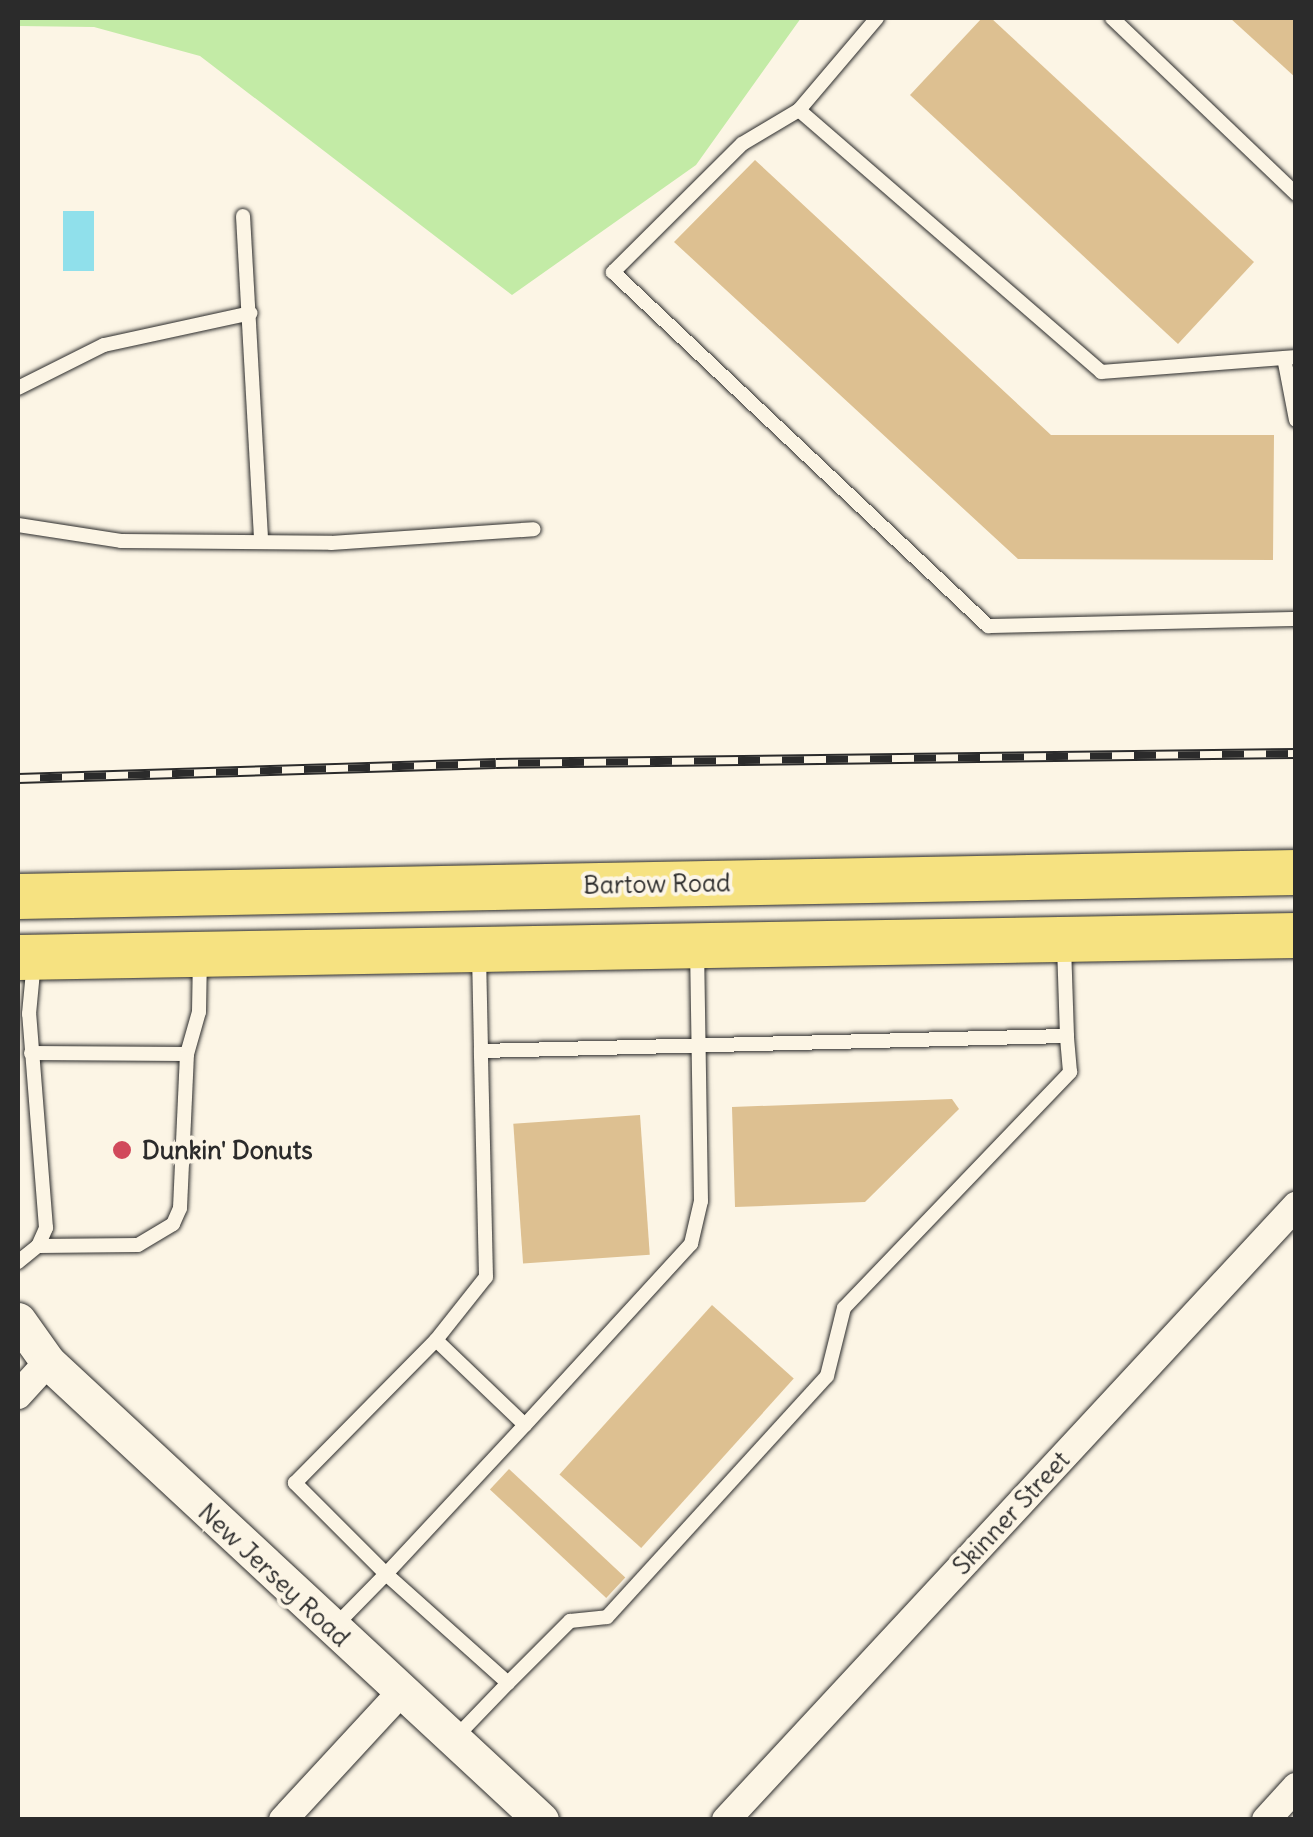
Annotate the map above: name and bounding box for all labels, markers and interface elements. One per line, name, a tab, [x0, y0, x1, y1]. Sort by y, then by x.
street label: Bartow Road	[583, 868, 731, 900]
place label: Dunkin' Donuts	[142, 1135, 312, 1165]
marker: Dunkin' Donuts	[111, 1139, 133, 1161]
street label: Skinner Street	[946, 1445, 1076, 1581]
street label: New Jersey Road	[192, 1497, 356, 1653]

